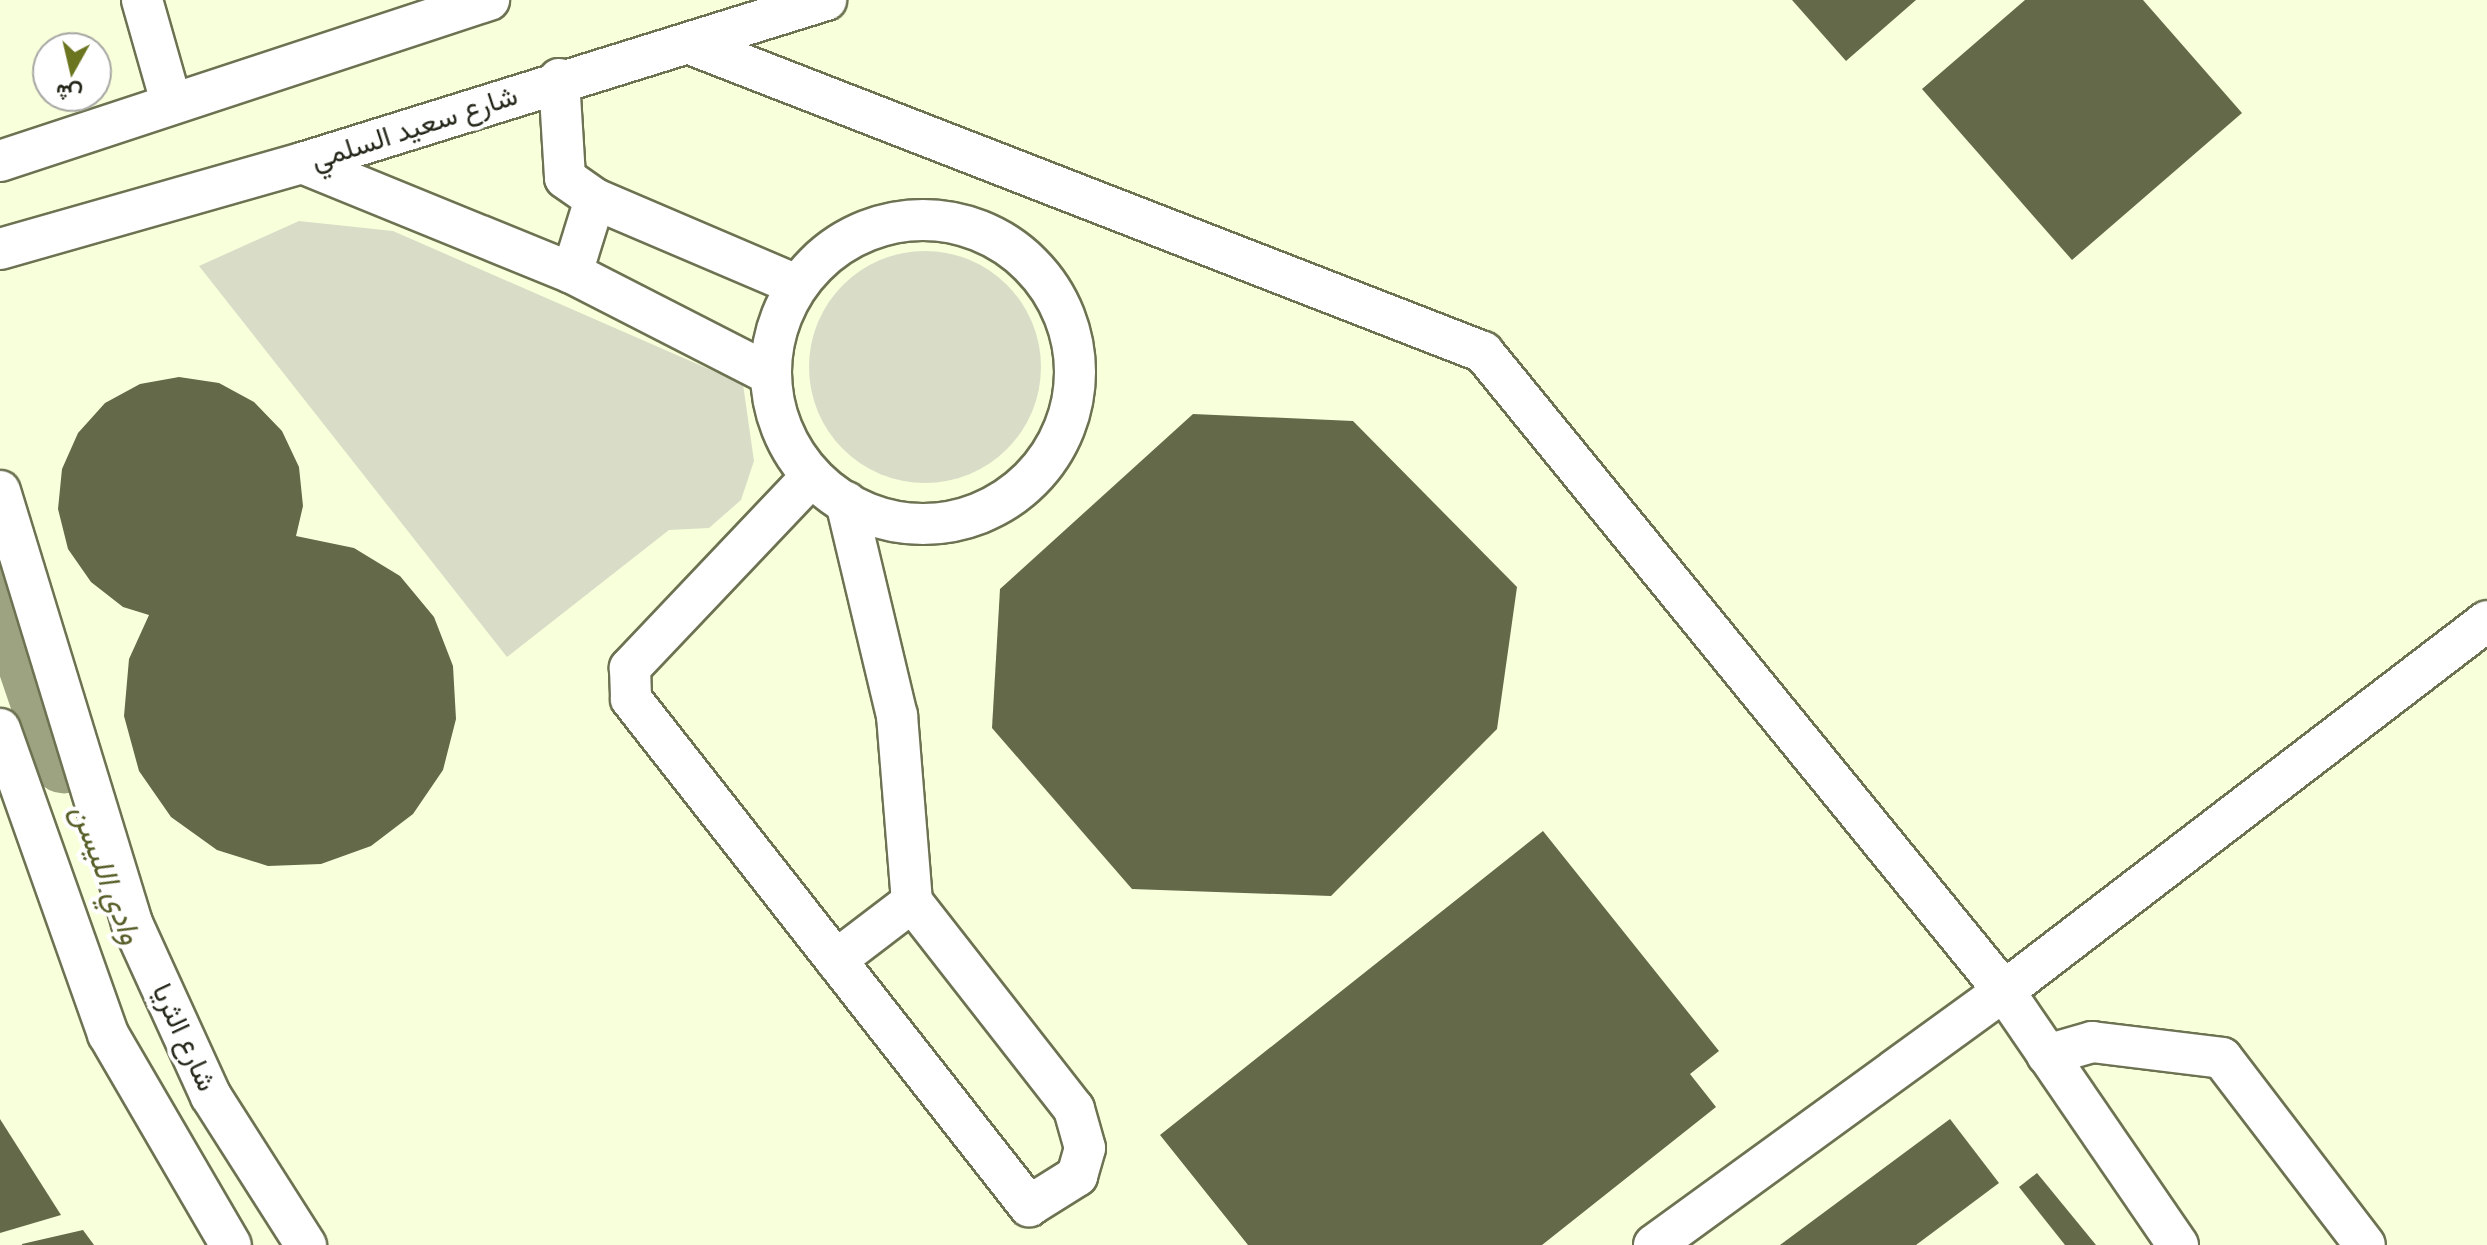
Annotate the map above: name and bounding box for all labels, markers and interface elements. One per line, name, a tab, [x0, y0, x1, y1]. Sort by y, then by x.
north arrow	[32, 32, 112, 112]
street label: شارع سعيد السلمي	[306, 78, 522, 176]
text: ش	[54, 79, 84, 109]
water label: وادي الليسن	[64, 799, 150, 949]
street label: شارع الثريا	[146, 978, 224, 1096]

